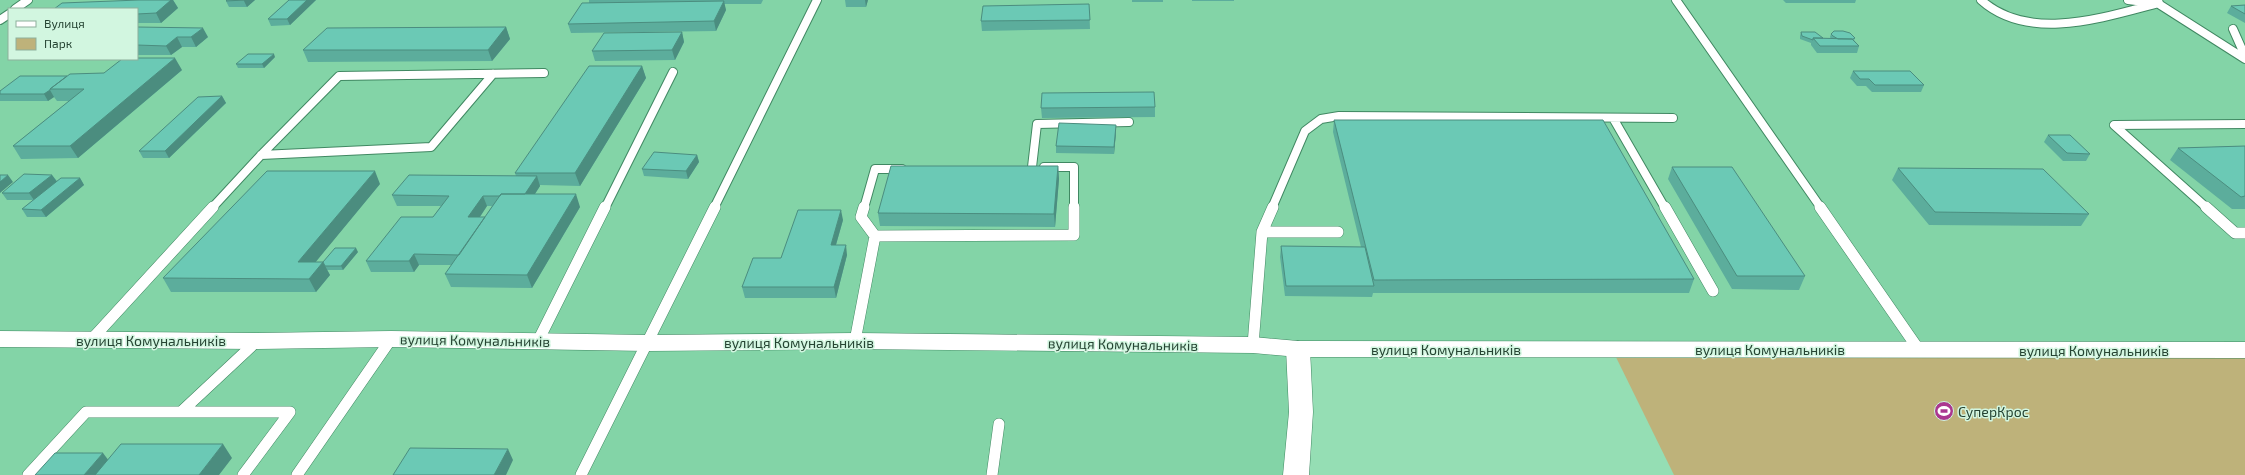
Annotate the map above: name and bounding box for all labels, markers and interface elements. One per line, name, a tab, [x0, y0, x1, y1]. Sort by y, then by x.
legend	[8, 8, 138, 60]
text: Вулиця	[44, 16, 85, 31]
text: Парк	[44, 36, 73, 50]
street label: вулиця Комунальників	[400, 330, 550, 350]
street label: вулиця Комунальників	[76, 332, 226, 349]
street label: вулиця Комунальників	[724, 334, 874, 351]
street label: вулиця Комунальників	[1048, 334, 1198, 354]
street label: вулиця Комунальників	[1371, 341, 1521, 358]
street label: вулиця Комунальників	[1695, 341, 1845, 358]
street label: вулиця Комунальників	[2019, 342, 2169, 359]
sports icon: СуперКрос	[1933, 400, 1955, 422]
place label: СуперКрос	[1958, 403, 2029, 420]

